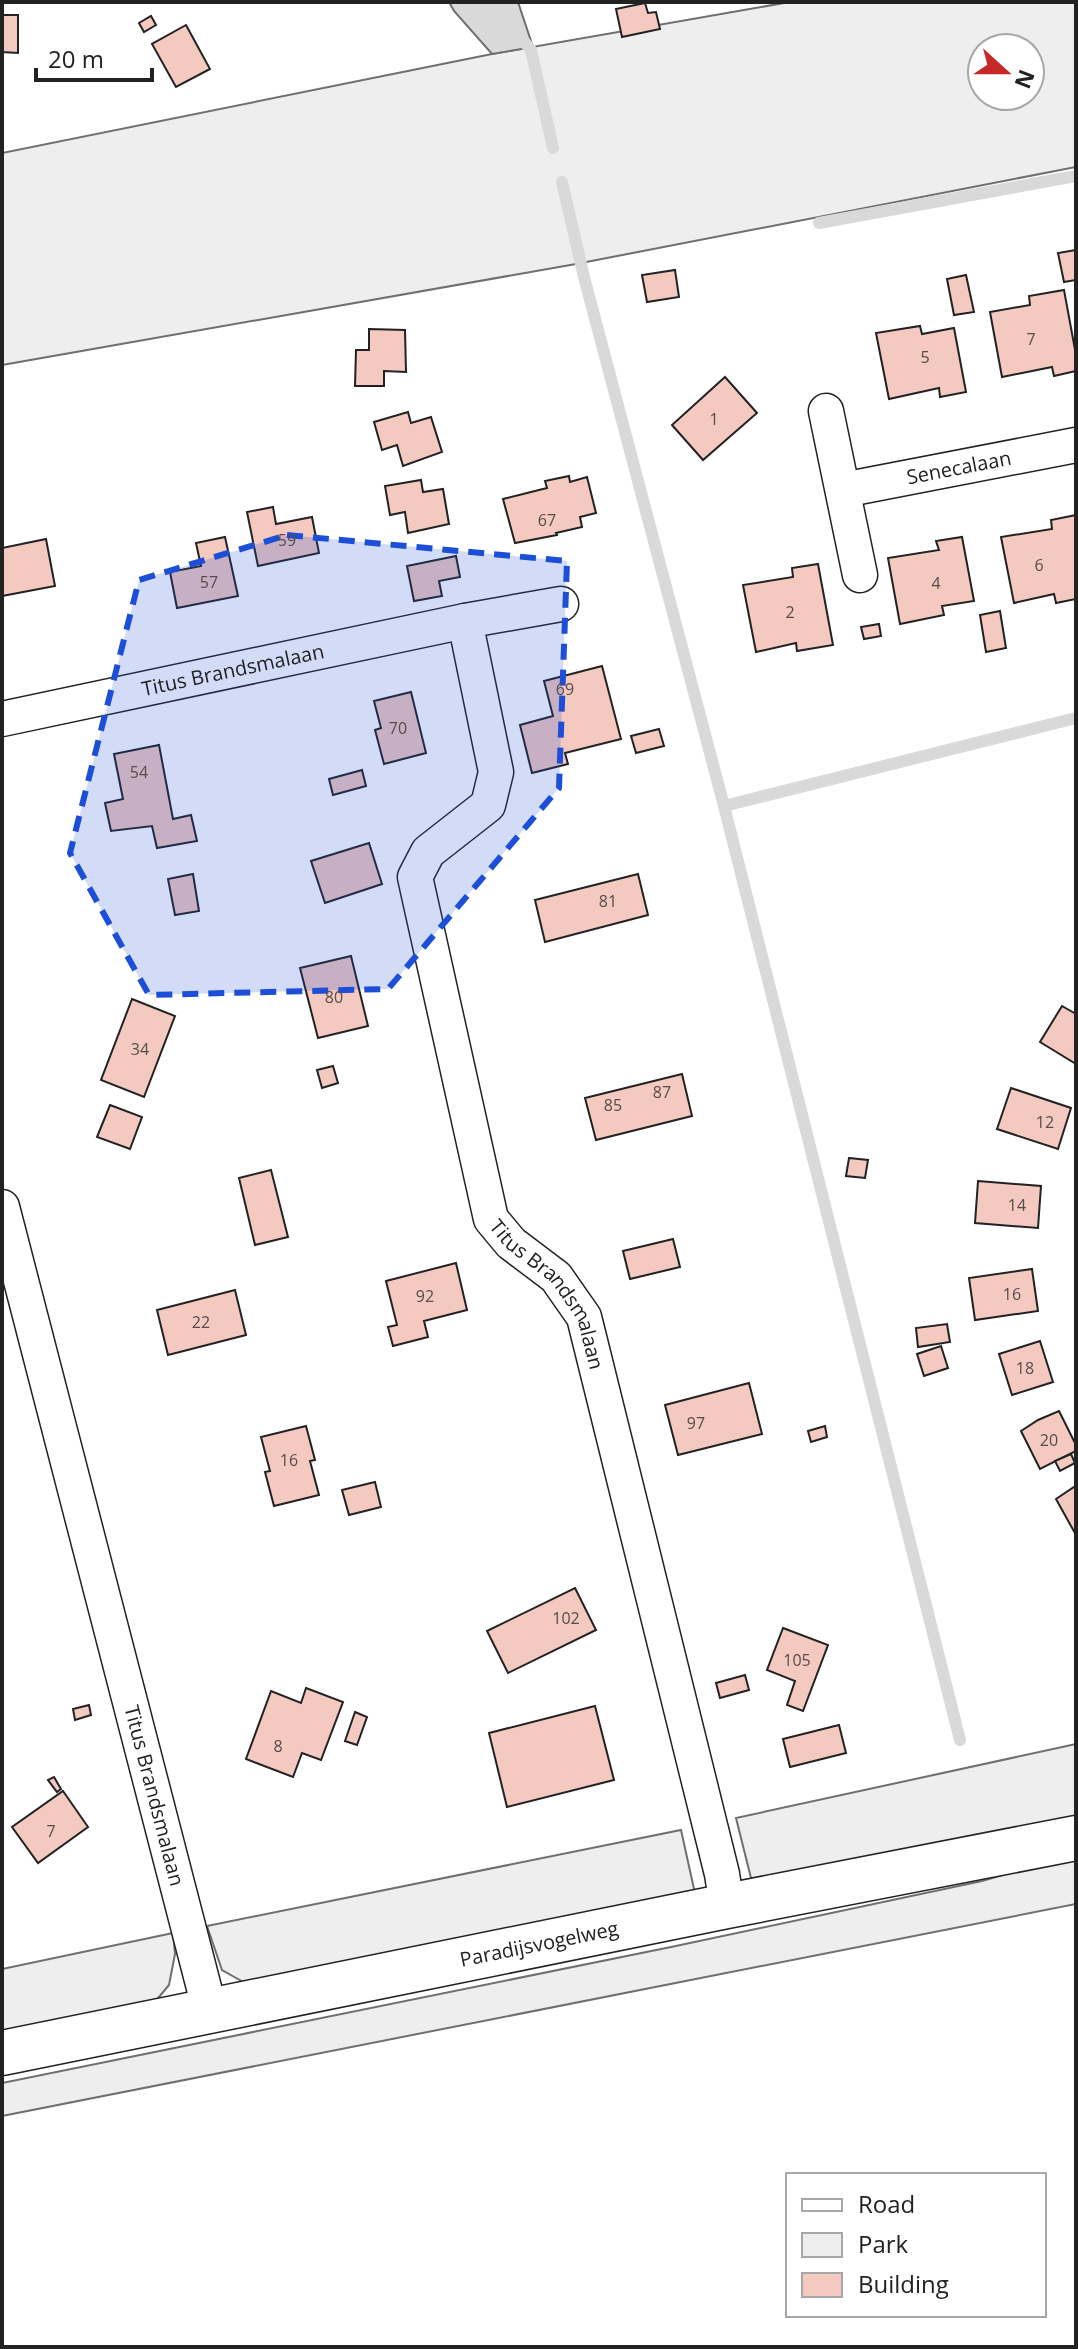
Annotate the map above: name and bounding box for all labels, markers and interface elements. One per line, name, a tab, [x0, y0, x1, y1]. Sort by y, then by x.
scale bar	[36, 32, 152, 82]
north arrow	[966, 32, 1046, 112]
text: 20 m	[48, 42, 104, 75]
text: N	[1008, 66, 1043, 93]
house number: 7	[1026, 328, 1036, 350]
house number: 5	[920, 346, 930, 368]
house number: 1	[709, 408, 719, 430]
street label: Senecalaan	[904, 444, 1013, 490]
house number: 67	[538, 509, 556, 531]
house number: 59	[278, 529, 296, 551]
house number: 6	[1034, 554, 1044, 576]
house number: 57	[200, 571, 218, 593]
house number: 4	[931, 572, 941, 594]
house number: 2	[785, 601, 795, 623]
street label: Titus Brandsmalaan	[139, 637, 326, 702]
house number: 69	[556, 678, 574, 700]
house number: 70	[389, 717, 407, 739]
house number: 54	[130, 761, 148, 783]
house number: 81	[599, 890, 617, 912]
house number: 80	[325, 986, 343, 1008]
house number: 34	[131, 1038, 149, 1060]
house number: 87	[653, 1081, 671, 1103]
house number: 85	[604, 1094, 622, 1116]
house number: 12	[1036, 1111, 1054, 1133]
house number: 14	[1008, 1194, 1026, 1216]
street label: Titus Brandsmalaan	[484, 1213, 610, 1372]
house number: 16	[1003, 1283, 1021, 1305]
house number: 92	[416, 1285, 434, 1307]
house number: 22	[192, 1311, 210, 1333]
house number: 18	[1016, 1357, 1034, 1379]
house number: 97	[687, 1412, 705, 1434]
house number: 20	[1040, 1429, 1058, 1451]
house number: 16	[280, 1449, 298, 1471]
house number: 102	[552, 1607, 580, 1629]
house number: 105	[783, 1649, 811, 1671]
street label: Titus Brandsmalaan	[118, 1702, 191, 1889]
house number: 8	[273, 1735, 283, 1757]
house number: 7	[46, 1820, 56, 1842]
street label: Paradijsvogelweg	[457, 1914, 621, 1973]
legend	[786, 2173, 1046, 2317]
text: Road	[858, 2187, 915, 2220]
text: Park	[858, 2227, 909, 2260]
text: Building	[858, 2267, 949, 2300]

